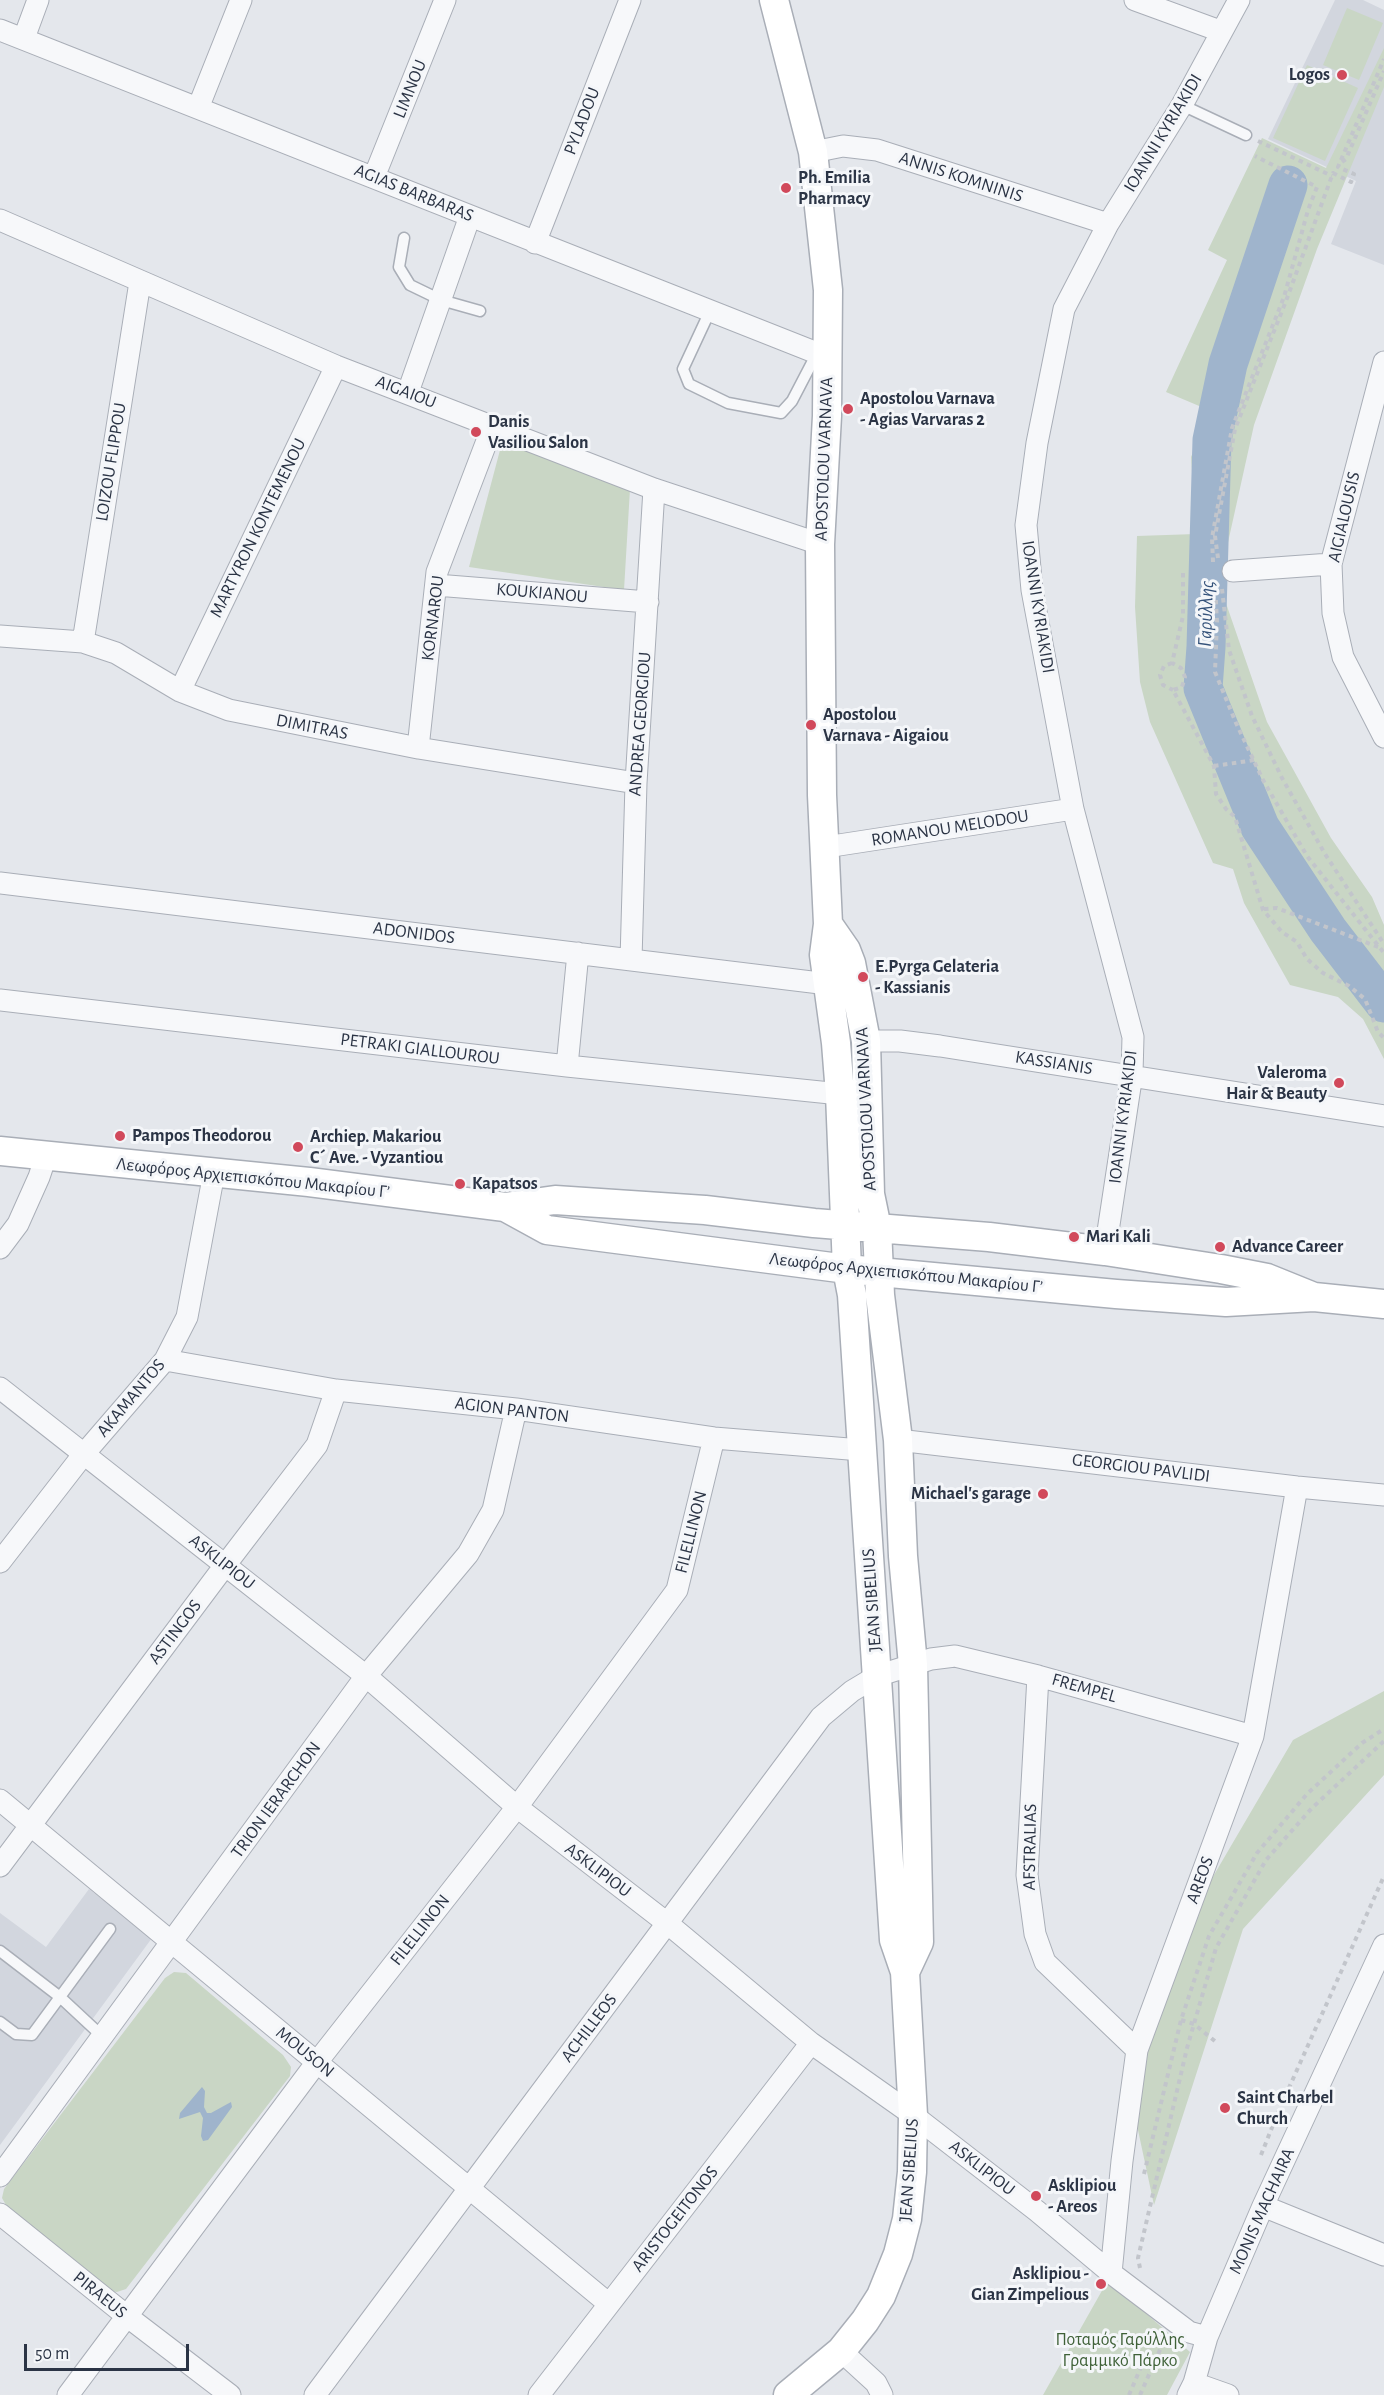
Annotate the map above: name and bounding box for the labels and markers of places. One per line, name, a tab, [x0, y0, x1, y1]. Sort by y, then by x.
place label: Logos	[1289, 64, 1330, 86]
marker: Logos	[1335, 68, 1349, 82]
place label: Ph. Emilia Pharmacy	[798, 167, 871, 210]
marker: Ph. Emilia Pharmacy	[779, 181, 793, 195]
place label: Apostolou Varnava - Agias Varvaras 2	[860, 388, 995, 430]
marker: Apostolou Varnava - Agias Varvaras 2	[841, 402, 855, 416]
place label: Danis Vasiliou Salon	[488, 411, 589, 454]
marker: Danis Vasiliou Salon	[469, 425, 483, 439]
place label: Apostolou Varnava - Aigaiou	[823, 704, 949, 746]
marker: Apostolou Varnava - Aigaiou	[804, 718, 818, 732]
place label: E.Pyrga Gelateria - Kassianis	[875, 956, 999, 998]
marker: E.Pyrga Gelateria - Kassianis	[856, 970, 870, 984]
place label: Valeroma Hair & Beauty	[1226, 1062, 1327, 1104]
marker: Valeroma Hair & Beauty	[1332, 1076, 1346, 1090]
place label: Pampos Theodorou	[132, 1125, 271, 1147]
place label: Archiep. Makariou C´ Ave. - Vyzantiou	[310, 1126, 443, 1168]
marker: Pampos Theodorou	[113, 1129, 127, 1143]
marker: Archiep. Makariou C´ Ave. - Vyzantiou	[291, 1140, 305, 1154]
place label: Kapatsos	[472, 1173, 538, 1195]
marker: Kapatsos	[453, 1177, 467, 1191]
place label: Mari Kali	[1086, 1226, 1151, 1248]
marker: Mari Kali	[1067, 1230, 1081, 1244]
place label: Advance Career	[1232, 1236, 1343, 1258]
marker: Advance Career	[1213, 1240, 1227, 1254]
place label: Michael's garage	[911, 1483, 1031, 1505]
marker: Michael's garage	[1036, 1487, 1050, 1501]
place label: Saint Charbel Church	[1237, 2087, 1334, 2130]
marker: Saint Charbel Church	[1218, 2101, 1232, 2115]
place label: Asklipiou - Areos	[1048, 2175, 1116, 2218]
marker: Asklipiou - Areos	[1029, 2189, 1043, 2203]
place label: Asklipiou - Gian Zimpelious	[971, 2263, 1089, 2306]
marker: Asklipiou - Gian Zimpelious	[1094, 2277, 1108, 2291]

